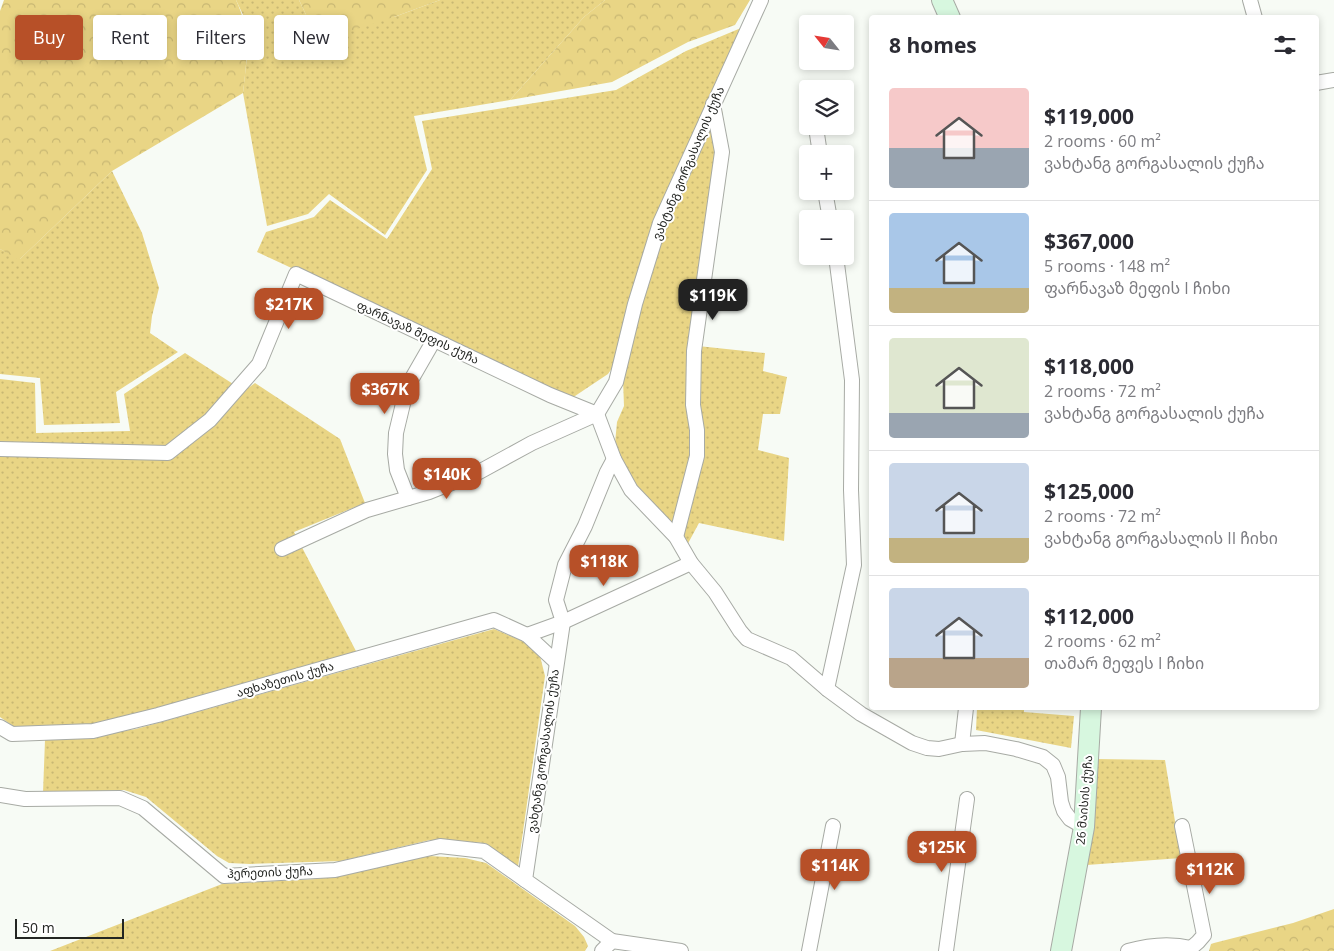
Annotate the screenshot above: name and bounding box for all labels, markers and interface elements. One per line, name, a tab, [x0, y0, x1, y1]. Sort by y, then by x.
chip: Buy	[15, 15, 83, 60]
chip: Rent	[93, 15, 167, 60]
chip: Filters	[177, 15, 264, 60]
chip: New	[274, 15, 348, 60]
north arrow	[799, 15, 854, 70]
map controls	[799, 15, 854, 265]
text: 8 homes	[889, 31, 977, 59]
icon: filters	[1271, 31, 1299, 59]
button: layers	[799, 80, 854, 135]
street label: ვახტანგ გორგასალის ქუჩა	[648, 84, 728, 242]
text: $119,000	[1044, 102, 1134, 130]
icon: home	[929, 108, 989, 168]
text: 2 rooms · 60 m²	[1044, 130, 1161, 152]
button: +	[799, 145, 854, 200]
text: ვახტანგ გორგასალის ქუჩა	[1044, 152, 1265, 174]
button: −	[799, 210, 854, 265]
text: $367,000	[1044, 227, 1134, 255]
icon: home	[929, 233, 989, 293]
text: 5 rooms · 148 m²	[1044, 255, 1170, 277]
text: ფარნავაზ მეფის I ჩიხი	[1044, 277, 1230, 299]
pin: $119K	[678, 278, 748, 321]
text: $119K	[689, 284, 737, 306]
pin: $217K	[254, 288, 324, 330]
text: $217K	[265, 293, 313, 315]
street label: ფარნავაზ მეფის ქუჩა	[354, 296, 482, 368]
text: $118,000	[1044, 352, 1134, 380]
icon: home	[929, 358, 989, 418]
pin: $367K	[350, 372, 420, 415]
text: $367K	[361, 378, 409, 400]
text: 2 rooms · 72 m²	[1044, 380, 1161, 402]
text: ვახტანგ გორგასალის ქუჩა	[1044, 402, 1265, 424]
pin: $140K	[412, 458, 482, 500]
text: $140K	[423, 463, 471, 485]
text: $125,000	[1044, 477, 1134, 505]
icon: home	[929, 483, 989, 543]
text: 2 rooms · 72 m²	[1044, 505, 1161, 527]
text: ვახტანგ გორგასალის II ჩიხი	[1044, 527, 1278, 549]
pin: $118K	[569, 544, 639, 587]
text: $118K	[580, 550, 628, 572]
text: $112,000	[1044, 602, 1134, 630]
icon: home	[929, 608, 989, 668]
text: 2 rooms · 62 m²	[1044, 630, 1161, 652]
text: თამარ მეფეს I ჩიხი	[1044, 652, 1204, 674]
street label: აფხაზეთის ქუჩა	[234, 657, 336, 701]
street label: ვახტანგ გორგასალის ქუჩა	[523, 668, 563, 834]
street label: 26 მაისის ქუჩა	[1072, 754, 1096, 846]
pin: $125K	[907, 830, 977, 873]
text: $125K	[918, 836, 966, 858]
pin: $114K	[800, 848, 870, 891]
pin: $112K	[1175, 852, 1245, 895]
text: $114K	[811, 854, 859, 876]
text: $112K	[1186, 858, 1234, 880]
street label: ჰერეთის ქუჩა	[227, 862, 313, 882]
scale bar	[15, 916, 124, 939]
text: 50 m	[22, 918, 55, 937]

